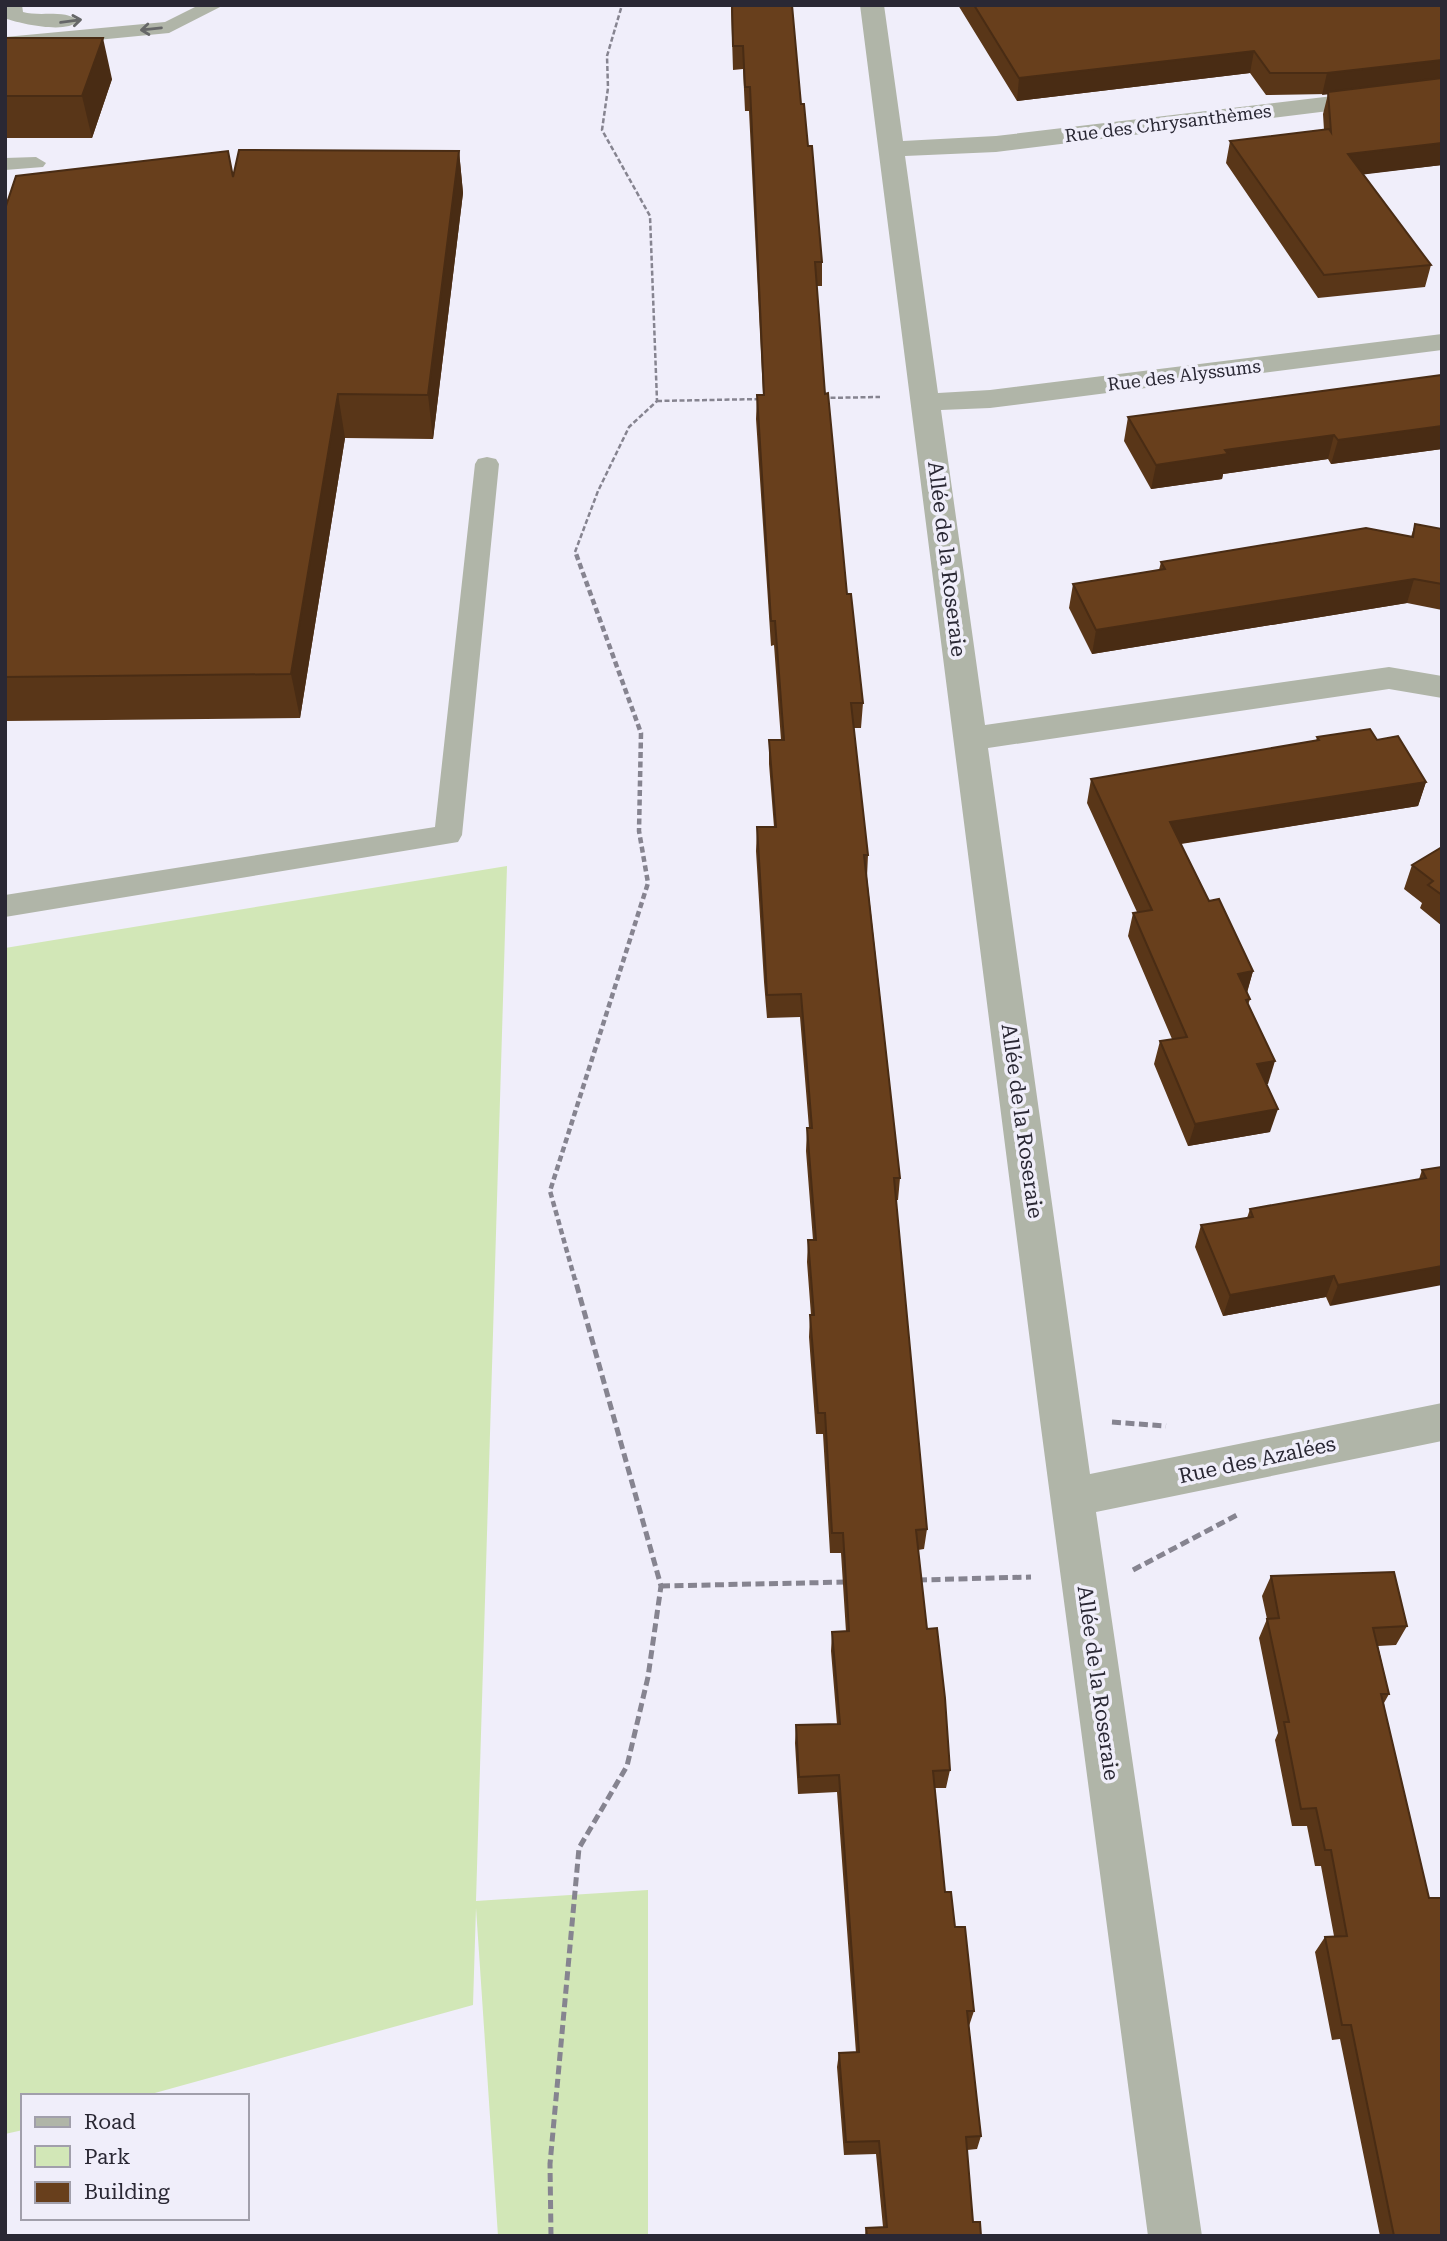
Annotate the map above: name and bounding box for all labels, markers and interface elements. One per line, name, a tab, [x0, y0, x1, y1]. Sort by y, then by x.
one-way arrow	[59, 14, 82, 27]
one-way arrow	[141, 23, 163, 36]
street label: Rue des Chrysanthèmes	[1063, 100, 1273, 146]
street label: Rue des Alyssums	[1106, 355, 1262, 395]
street label: Allée de la Roseraie	[923, 460, 971, 658]
street label: Allée de la Roseraie	[996, 1022, 1048, 1220]
street label: Rue des Azalées	[1176, 1432, 1338, 1488]
street label: Allée de la Roseraie	[1072, 1584, 1124, 1782]
legend	[21, 2094, 248, 2220]
text: Road	[84, 2110, 136, 2134]
text: Park	[84, 2145, 130, 2169]
text: Building	[84, 2180, 170, 2204]

